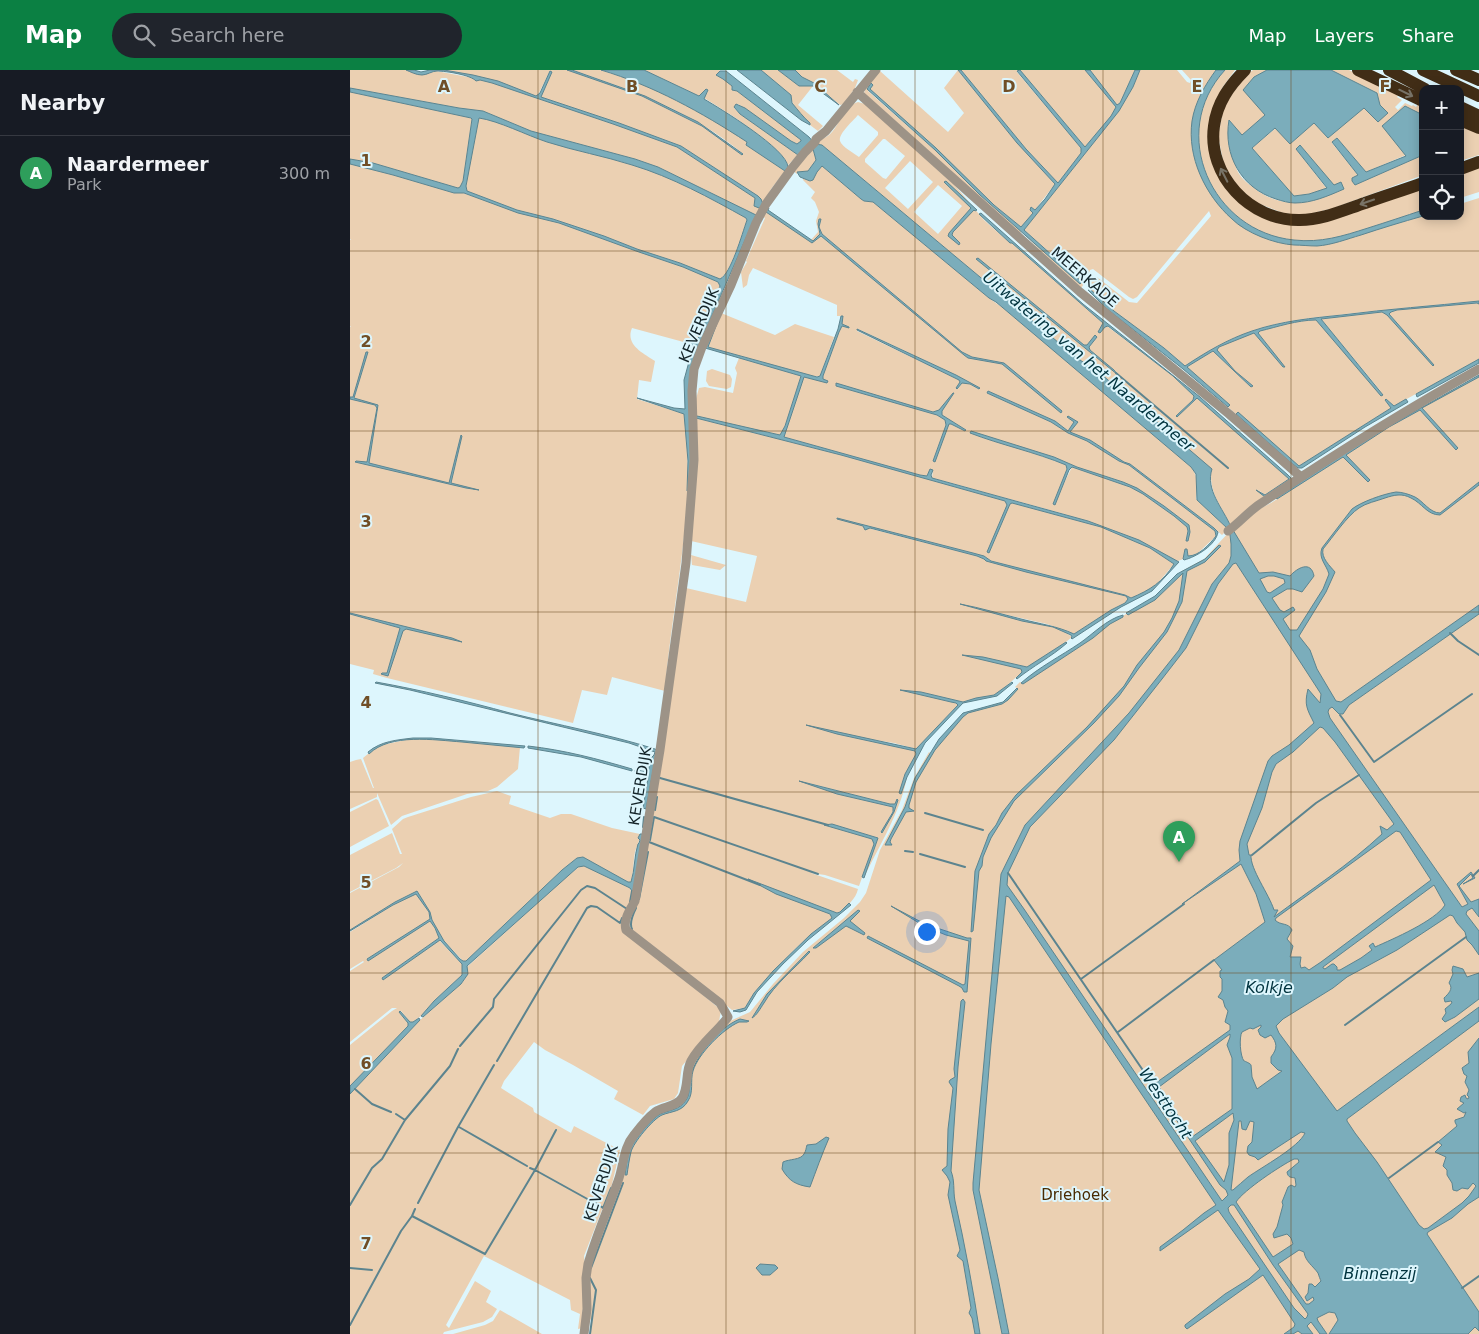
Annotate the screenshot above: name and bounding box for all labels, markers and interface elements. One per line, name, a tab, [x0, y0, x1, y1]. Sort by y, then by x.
search box	[112, 13, 462, 58]
text: Map	[25, 21, 82, 49]
icon: search	[130, 21, 158, 49]
text: Search here	[170, 24, 284, 46]
text: Map	[1248, 25, 1286, 46]
text: Layers	[1314, 25, 1374, 46]
text: Share	[1402, 25, 1454, 46]
text: A	[438, 77, 451, 96]
text: B	[626, 77, 638, 96]
text: C	[814, 77, 826, 96]
text: D	[1002, 77, 1016, 96]
text: E	[1192, 77, 1202, 96]
text: F	[1380, 77, 1390, 96]
map controls	[1419, 85, 1464, 220]
button: +	[1419, 85, 1464, 130]
one-way arrow	[1398, 89, 1413, 98]
text: Nearby	[20, 91, 105, 115]
button: −	[1419, 130, 1464, 175]
text: 1	[360, 151, 372, 170]
text: Naardermeer	[67, 153, 209, 175]
text: A	[30, 164, 42, 183]
text: 300 m	[279, 164, 330, 183]
one-way arrow	[1219, 168, 1229, 183]
text: Park	[67, 175, 102, 194]
button: locate	[1419, 175, 1464, 220]
one-way arrow	[1359, 198, 1375, 207]
street label: MEERKADE	[1048, 243, 1122, 311]
water label: Uitwatering van het Naardermeer	[979, 267, 1199, 456]
street label: KEVERDIJK	[675, 284, 723, 365]
text: 2	[360, 332, 372, 351]
text: 3	[360, 512, 372, 531]
text: 4	[360, 693, 372, 712]
street label: KEVERDIJK	[625, 744, 655, 827]
pin: A	[1163, 821, 1195, 862]
text: 5	[360, 873, 372, 892]
your location	[914, 919, 940, 945]
water label: Kolkje	[1245, 978, 1293, 997]
text: 6	[360, 1054, 372, 1073]
water label: Westtocht	[1135, 1064, 1197, 1143]
street label: KEVERDIJK	[580, 1141, 622, 1224]
park label: Driehoek	[1041, 1186, 1109, 1204]
text: 7	[360, 1234, 372, 1253]
water label: Binnenzij	[1344, 1264, 1417, 1283]

